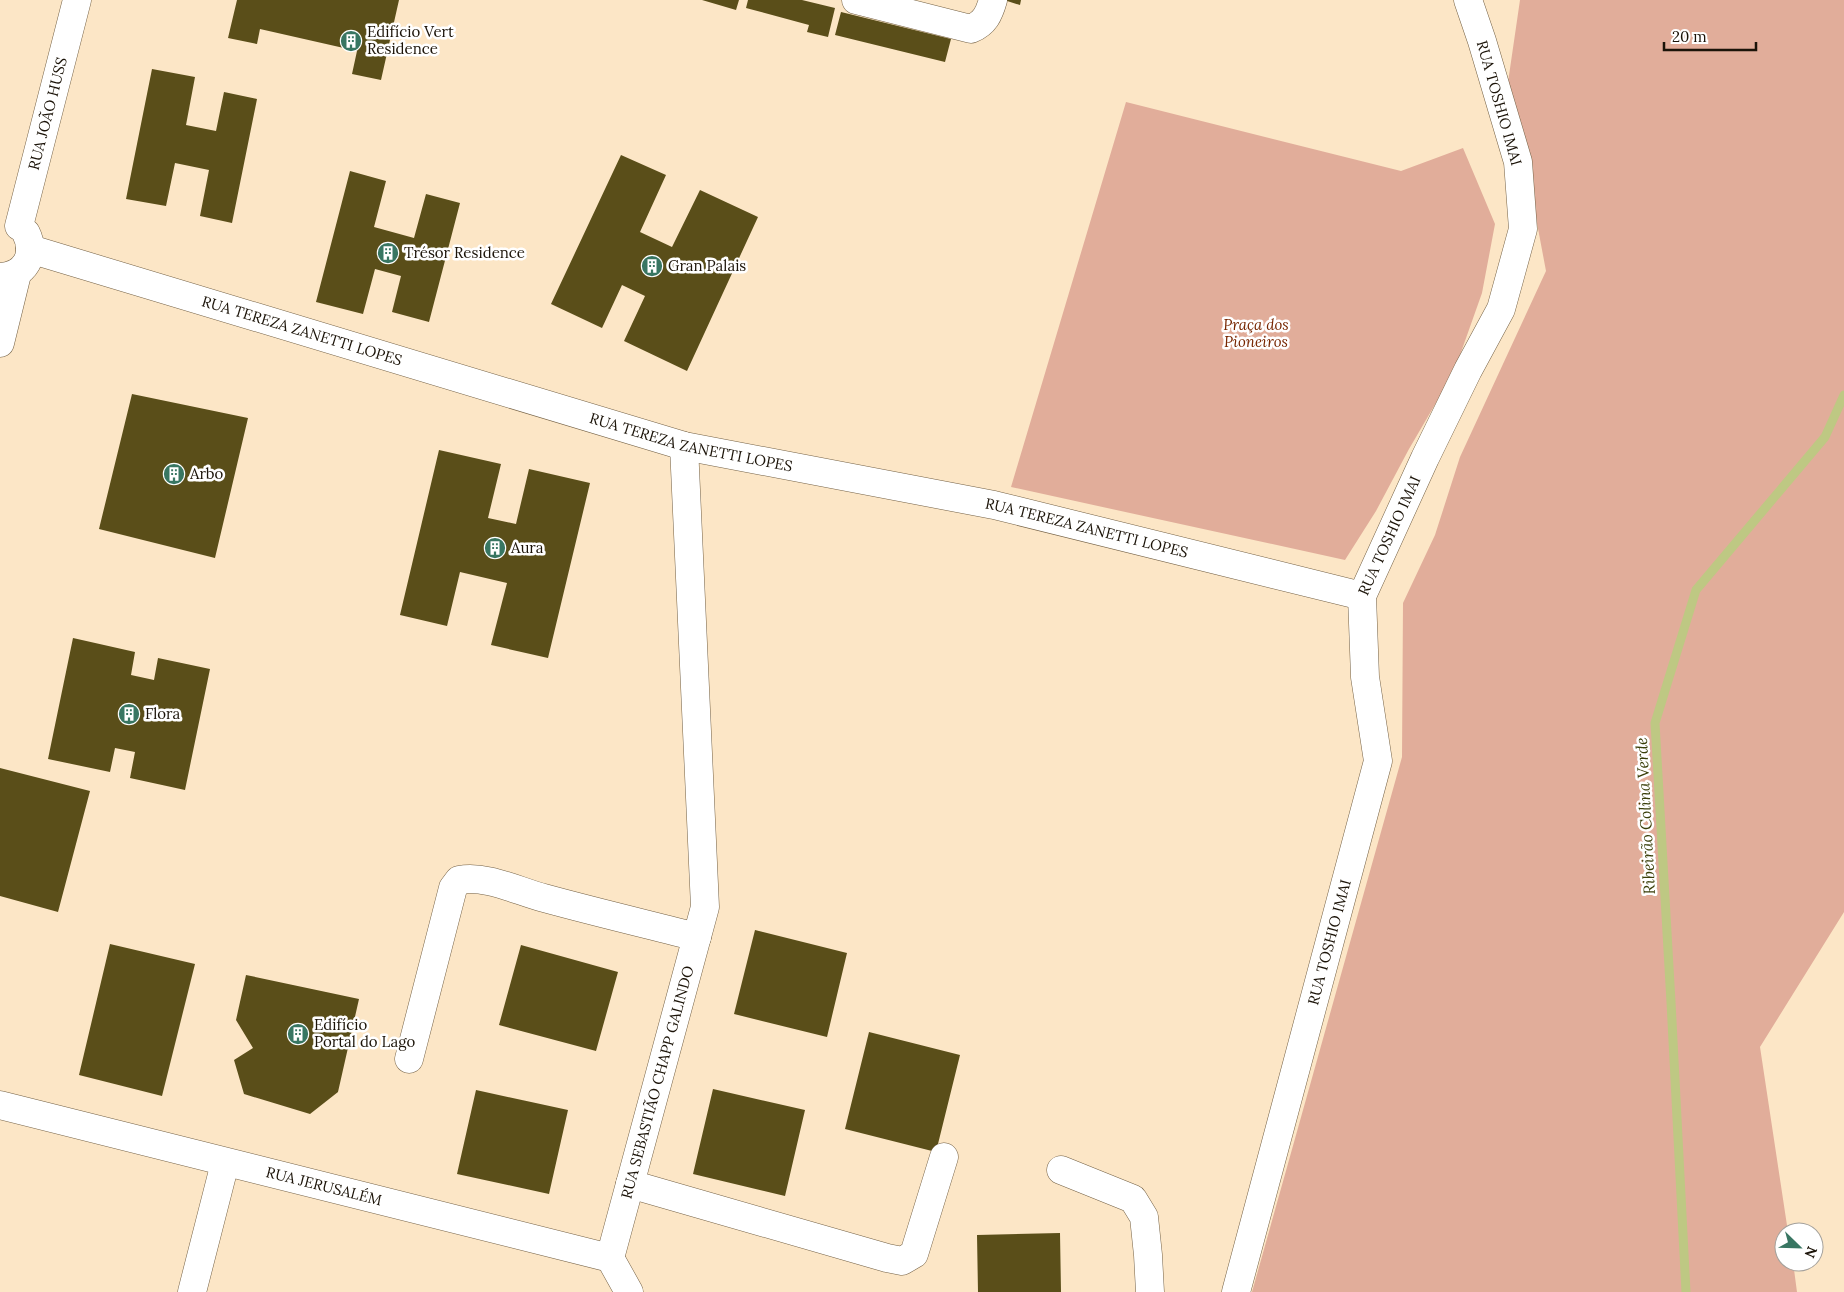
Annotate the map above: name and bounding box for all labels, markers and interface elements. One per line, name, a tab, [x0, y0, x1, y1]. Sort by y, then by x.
scale bar	[1664, 20, 1756, 52]
place label: Edifício Vert Residence	[367, 22, 454, 58]
text: 20 m	[1672, 27, 1707, 46]
building icon: Edifício Vert Residence	[339, 29, 363, 53]
street label: RUA TOSHIO IMAI	[1473, 38, 1526, 168]
street label: RUA JOÃO HUSS	[24, 55, 71, 172]
building icon: Trésor Residence	[376, 241, 400, 265]
place label: Trésor Residence	[404, 243, 525, 262]
building icon: Gran Palais	[640, 254, 664, 278]
place label: Gran Palais	[668, 256, 746, 275]
street label: RUA TEREZA ZANETTI LOPES	[200, 291, 405, 370]
park label: Praça dos Pioneiros	[1223, 315, 1289, 351]
street label: RUA TEREZA ZANETTI LOPES	[587, 408, 794, 475]
building icon: Arbo	[162, 462, 186, 486]
place label: Arbo	[189, 464, 224, 483]
street label: RUA TOSHIO IMAI	[1354, 473, 1425, 598]
street label: RUA TEREZA ZANETTI LOPES	[984, 494, 1190, 562]
building icon: Aura	[483, 536, 507, 560]
place label: Aura	[510, 538, 544, 557]
building icon: Flora	[117, 702, 141, 726]
place label: Flora	[145, 704, 180, 723]
water label: Ribeirão Colina Verde	[1631, 737, 1659, 895]
street label: RUA TOSHIO IMAI	[1303, 877, 1355, 1007]
street label: RUA SEBASTIÃO CHAPP GALINDO	[616, 963, 698, 1201]
place label: Edifício Portal do Lago	[314, 1015, 416, 1051]
building icon: Edifício Portal do Lago	[286, 1022, 310, 1046]
street label: RUA JERUSALÉM	[264, 1162, 384, 1210]
north arrow	[1774, 1222, 1824, 1272]
text: N	[1800, 1244, 1821, 1261]

